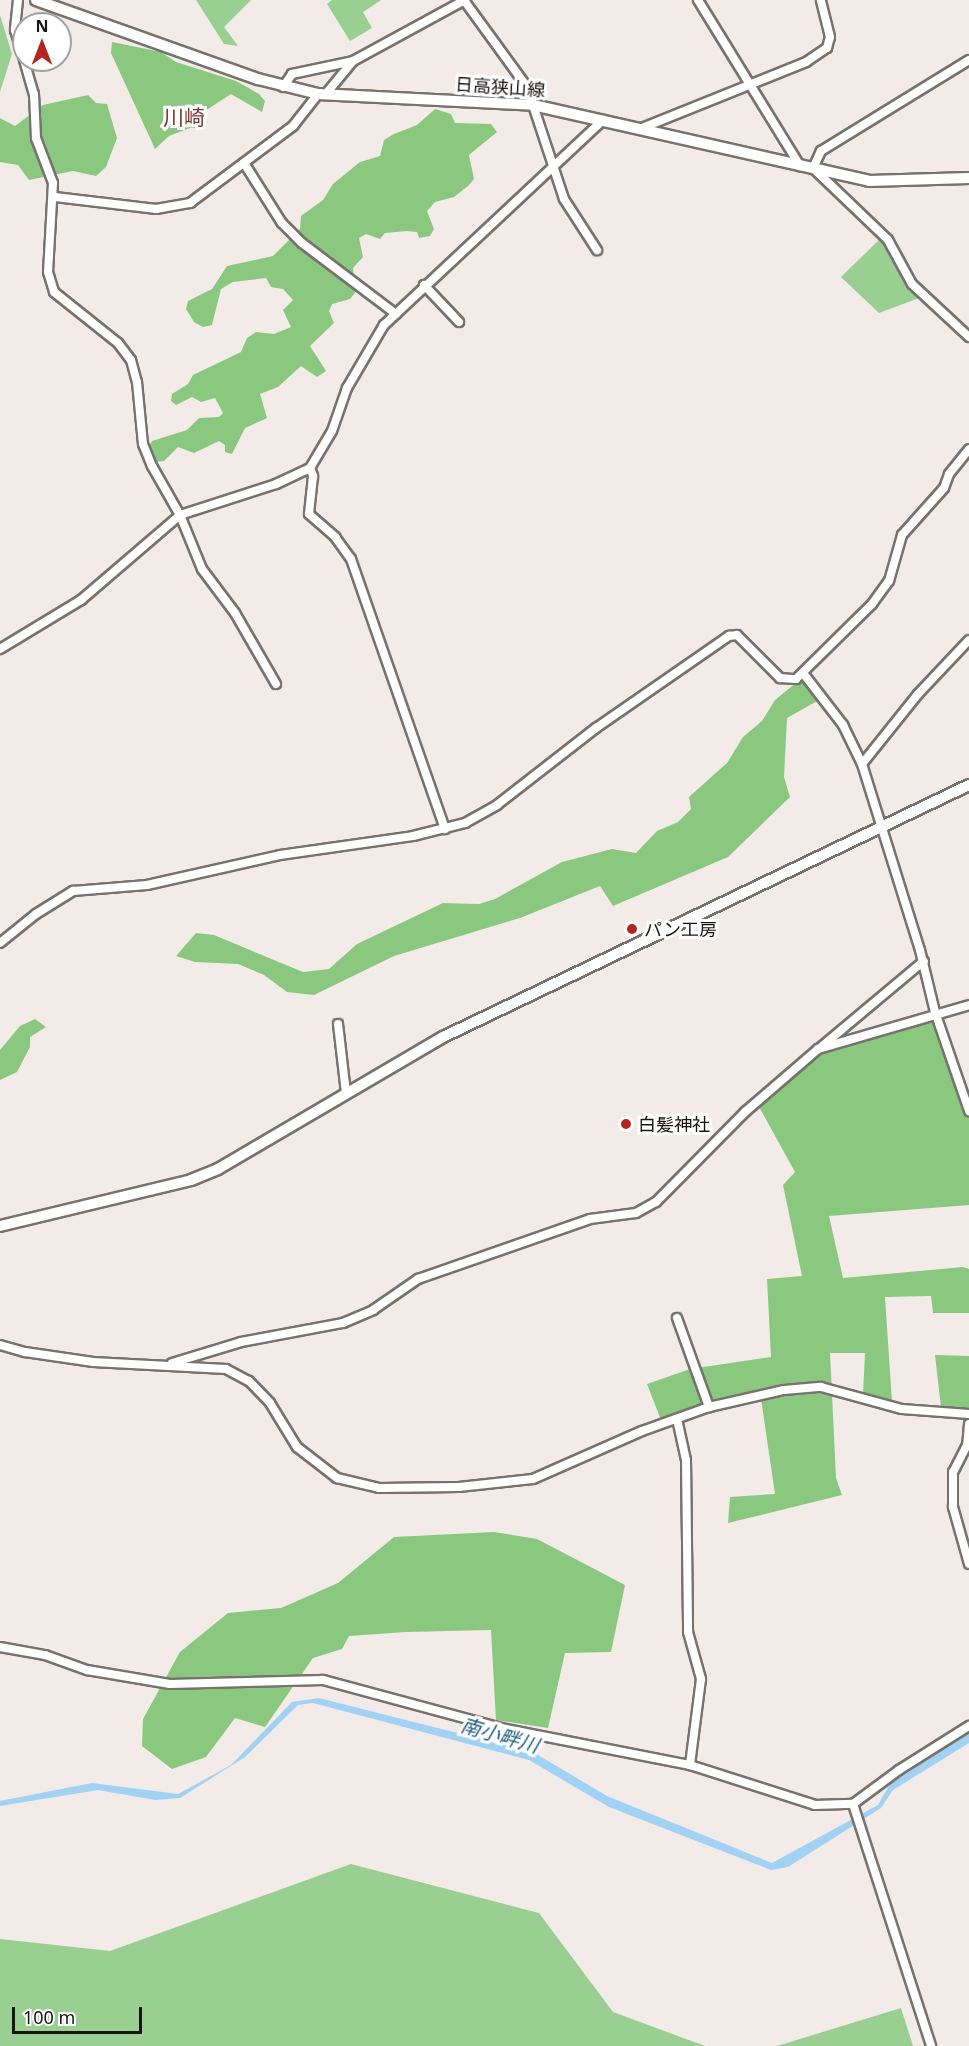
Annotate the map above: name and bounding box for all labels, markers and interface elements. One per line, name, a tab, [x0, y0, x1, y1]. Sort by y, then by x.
north arrow	[12, 12, 72, 72]
text: N	[35, 15, 49, 37]
street label: 日高狭山線	[454, 73, 546, 101]
district label: 川崎	[163, 104, 205, 130]
place label: パン工房	[644, 918, 716, 940]
marker: パン工房	[625, 922, 639, 936]
place label: 白髪神社	[638, 1113, 710, 1135]
marker: 白髪神社	[619, 1117, 633, 1131]
water label: 南小畔川	[458, 1712, 542, 1758]
scale bar	[15, 1995, 146, 2033]
text: 100 m	[23, 2005, 75, 2029]

